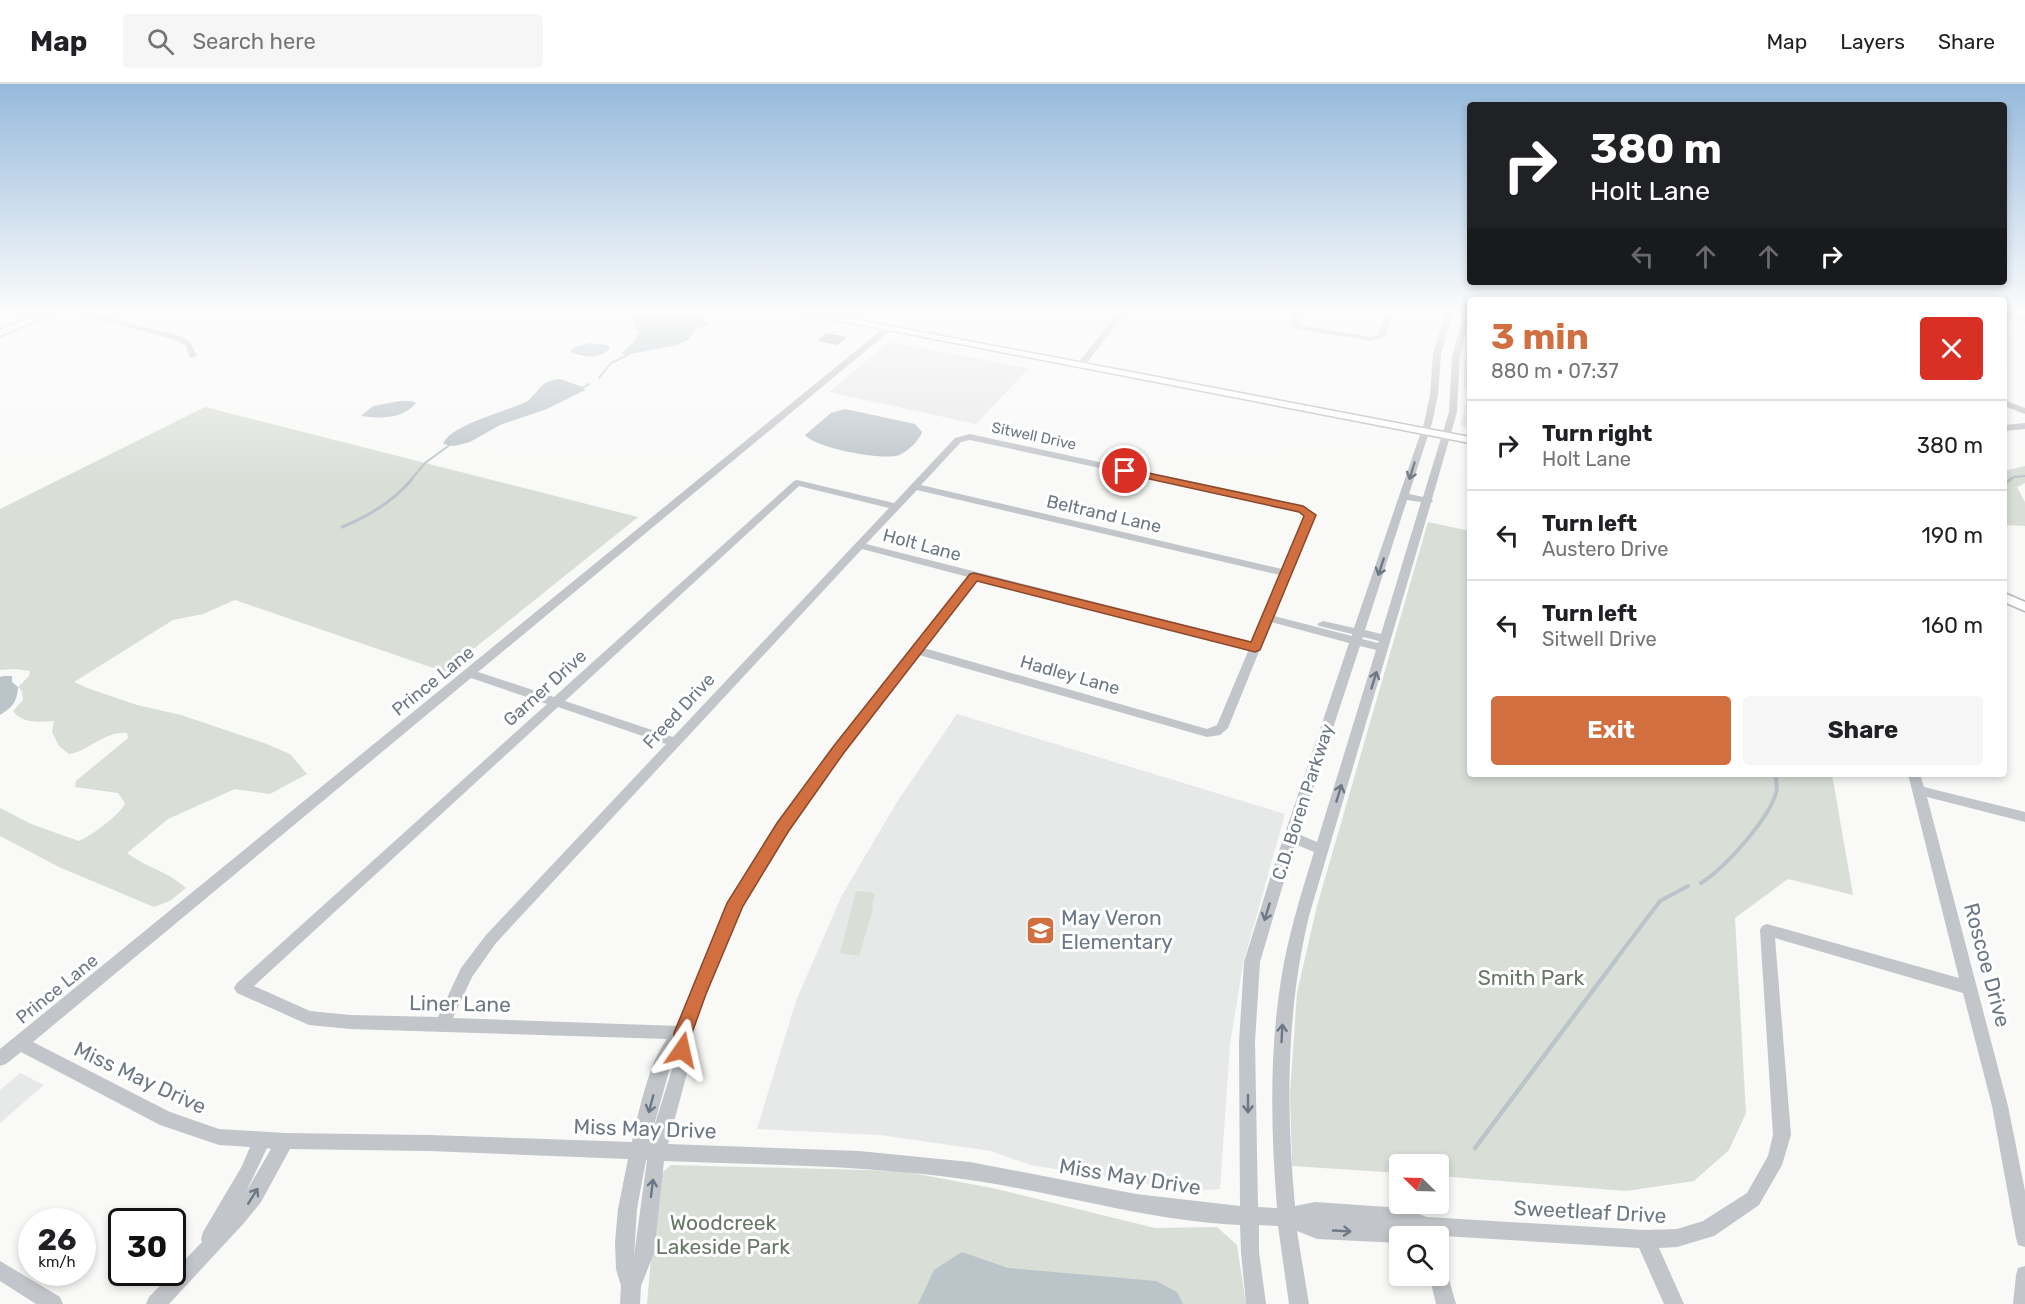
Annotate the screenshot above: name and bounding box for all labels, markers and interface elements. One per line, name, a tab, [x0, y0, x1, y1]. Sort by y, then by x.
search box	[123, 14, 543, 68]
text: Map	[30, 25, 87, 58]
icon: search	[144, 25, 177, 58]
text: Search here	[192, 28, 316, 55]
text: Map	[1766, 29, 1807, 54]
text: Layers	[1840, 29, 1905, 54]
text: Share	[1938, 29, 1995, 54]
text: 380 m	[1590, 124, 1722, 174]
icon: right	[1491, 126, 1569, 204]
text: Holt Lane	[1590, 175, 1710, 207]
icon: left	[1626, 240, 1659, 273]
icon: ahead	[1689, 240, 1722, 273]
icon: ahead	[1752, 240, 1785, 273]
icon: right	[1815, 240, 1848, 273]
text: 3 min	[1491, 315, 1589, 358]
button: close	[1920, 317, 1983, 380]
text: 880 m · 07:37	[1491, 359, 1619, 383]
street label: Sitwell Drive	[990, 418, 1078, 454]
text: Turn right	[1542, 420, 1652, 447]
icon: right	[1491, 429, 1524, 462]
text: 380 m	[1917, 432, 1983, 459]
pin	[1099, 445, 1150, 496]
text: Holt Lane	[1542, 447, 1631, 471]
icon: arrive	[1108, 454, 1141, 487]
one-way arrow	[1406, 461, 1417, 480]
street label: Beltrand Lane	[1044, 490, 1164, 538]
text: Turn left	[1542, 510, 1637, 537]
icon: left	[1491, 519, 1524, 552]
text: 190 m	[1922, 522, 1983, 549]
street label: Holt Lane	[880, 524, 964, 566]
text: Austero Drive	[1542, 537, 1668, 561]
one-way arrow	[1375, 557, 1386, 576]
text: Turn left	[1542, 600, 1637, 627]
icon: left	[1491, 609, 1524, 642]
text: 160 m	[1921, 612, 1983, 639]
text: Sitwell Drive	[1542, 627, 1657, 651]
street label: Prince Lane	[388, 641, 478, 721]
street label: Garner Drive	[499, 645, 591, 731]
street label: Hadley Lane	[1018, 650, 1122, 700]
street label: Freed Drive	[638, 669, 720, 753]
one-way arrow	[1369, 671, 1380, 690]
button: Exit	[1491, 696, 1731, 765]
button: Share	[1743, 696, 1983, 765]
street label: C.D. Boren Parkway	[1267, 721, 1339, 883]
one-way arrow	[1334, 784, 1345, 803]
street label: Roscoe Drive	[1959, 900, 2016, 1030]
one-way arrow	[1261, 902, 1272, 921]
place label: May Veron Elementary	[1061, 905, 1173, 954]
school or university icon: May Veron Elementary	[1024, 914, 1056, 946]
street label: Prince Lane	[12, 949, 102, 1029]
park label: Smith Park	[1478, 965, 1584, 990]
street label: Liner Lane	[409, 990, 511, 1017]
position arrow	[650, 1018, 714, 1082]
one-way arrow	[1276, 1024, 1287, 1044]
street label: Miss May Drive	[70, 1036, 210, 1119]
one-way arrow	[645, 1094, 656, 1113]
one-way arrow	[1242, 1094, 1254, 1114]
street label: Miss May Drive	[573, 1114, 717, 1143]
street label: Miss May Drive	[1057, 1153, 1203, 1200]
north arrow	[1389, 1154, 1449, 1214]
map controls	[1389, 1154, 1449, 1286]
one-way arrow	[647, 1179, 658, 1199]
one-way arrow	[248, 1188, 260, 1205]
street label: Sweetleaf Drive	[1513, 1195, 1667, 1228]
speed limit sign: 30	[108, 1208, 186, 1286]
park label: Woodcreek Lakeside Park	[656, 1210, 790, 1259]
text: 26	[37, 1222, 77, 1258]
one-way arrow	[1331, 1226, 1351, 1237]
button: search	[1389, 1226, 1449, 1286]
text: km/h	[38, 1253, 76, 1271]

